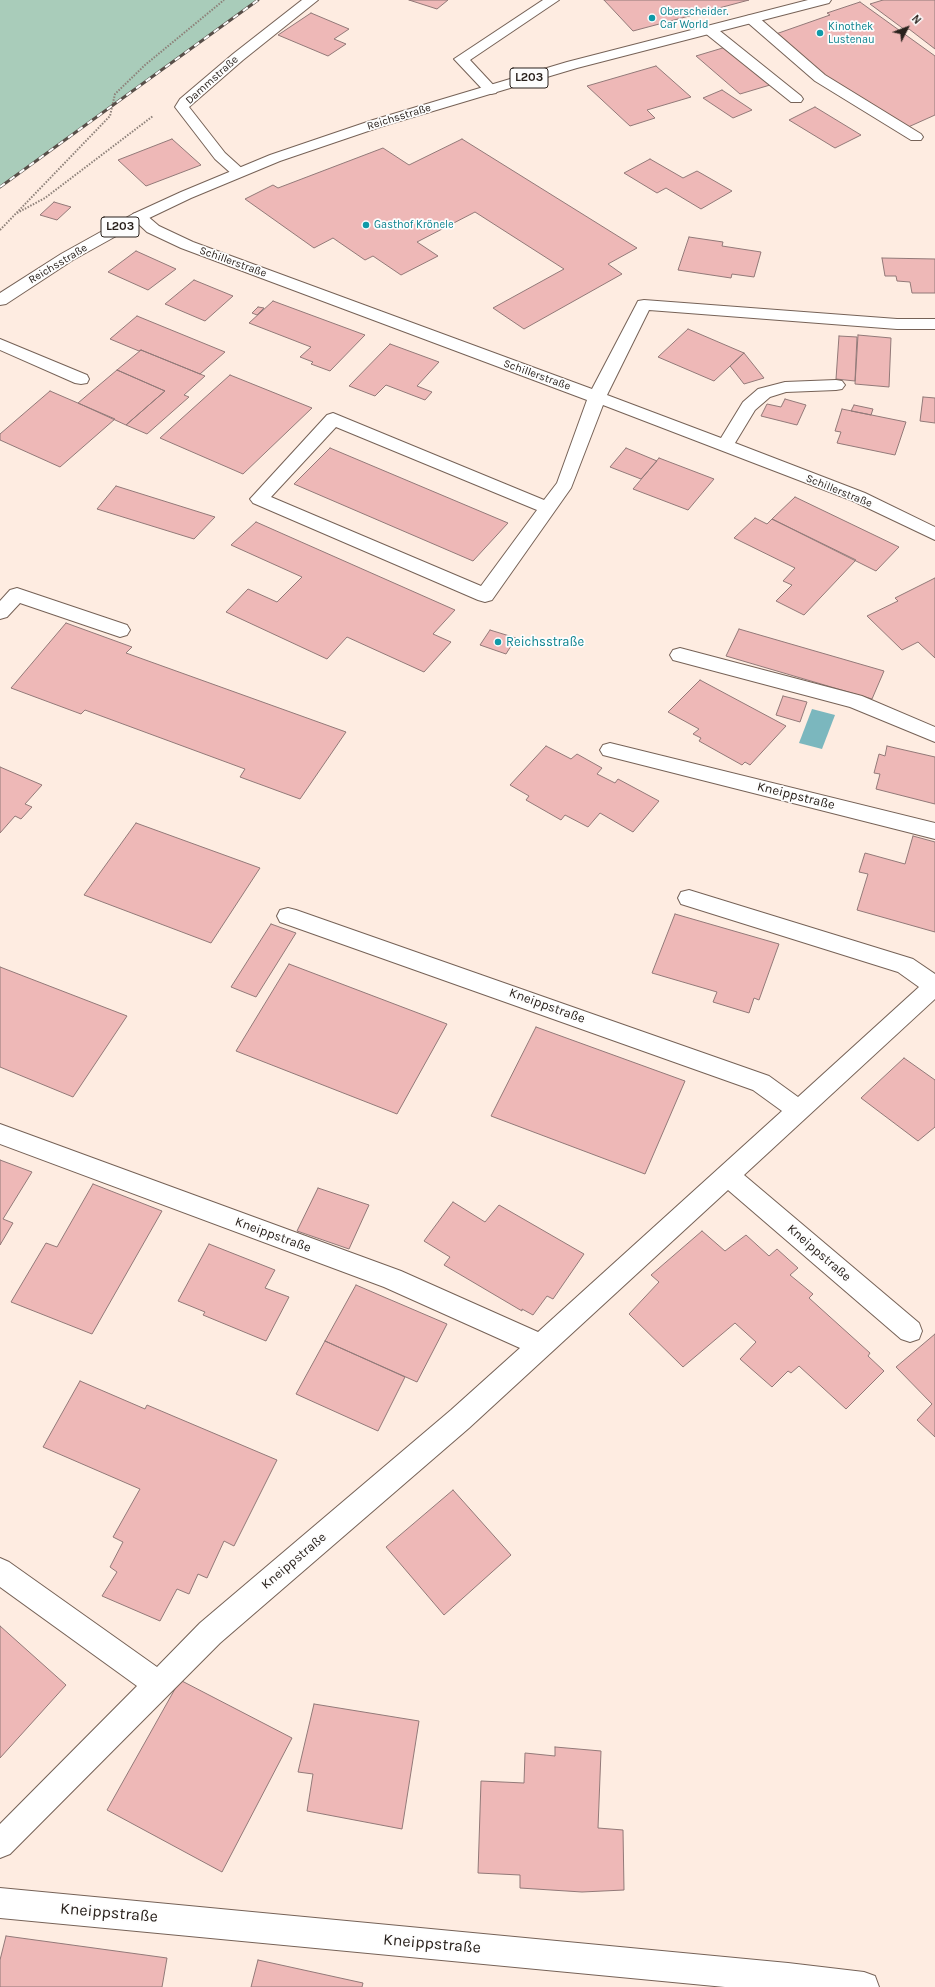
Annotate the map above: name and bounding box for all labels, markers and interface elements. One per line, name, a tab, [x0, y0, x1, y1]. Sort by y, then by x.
place label: Oberscheider. Car World	[660, 5, 728, 31]
north arrow	[887, 8, 927, 48]
text: N	[909, 12, 924, 27]
marker: Oberscheider. Car World	[647, 13, 657, 23]
place label: Kinothek Lustenau	[828, 20, 875, 46]
marker: Kinothek Lustenau	[815, 28, 825, 38]
street label: Dammstraße	[183, 53, 241, 107]
road number: L203	[510, 68, 548, 88]
street label: Reichsstraße	[365, 101, 433, 133]
road number: L203	[101, 217, 139, 237]
place label: Gasthof Krönele	[374, 218, 454, 232]
marker: Gasthof Krönele	[361, 220, 371, 230]
street label: Reichsstraße	[26, 241, 90, 287]
street label: Schillerstraße	[198, 244, 268, 280]
street label: Schillerstraße	[502, 357, 572, 393]
street label: Schillerstraße	[804, 472, 874, 510]
place label: Reichsstraße	[506, 634, 584, 650]
marker: Reichsstraße	[493, 637, 503, 647]
street label: Kneippstraße	[755, 779, 837, 813]
street label: Kneippstraße	[507, 985, 587, 1027]
street label: Kneippstraße	[233, 1214, 313, 1256]
street label: Kneippstraße	[784, 1221, 854, 1285]
street label: Kneippstraße	[258, 1529, 330, 1593]
street label: Kneippstraße	[59, 1899, 159, 1927]
street label: Kneippstraße	[382, 1930, 482, 1958]

